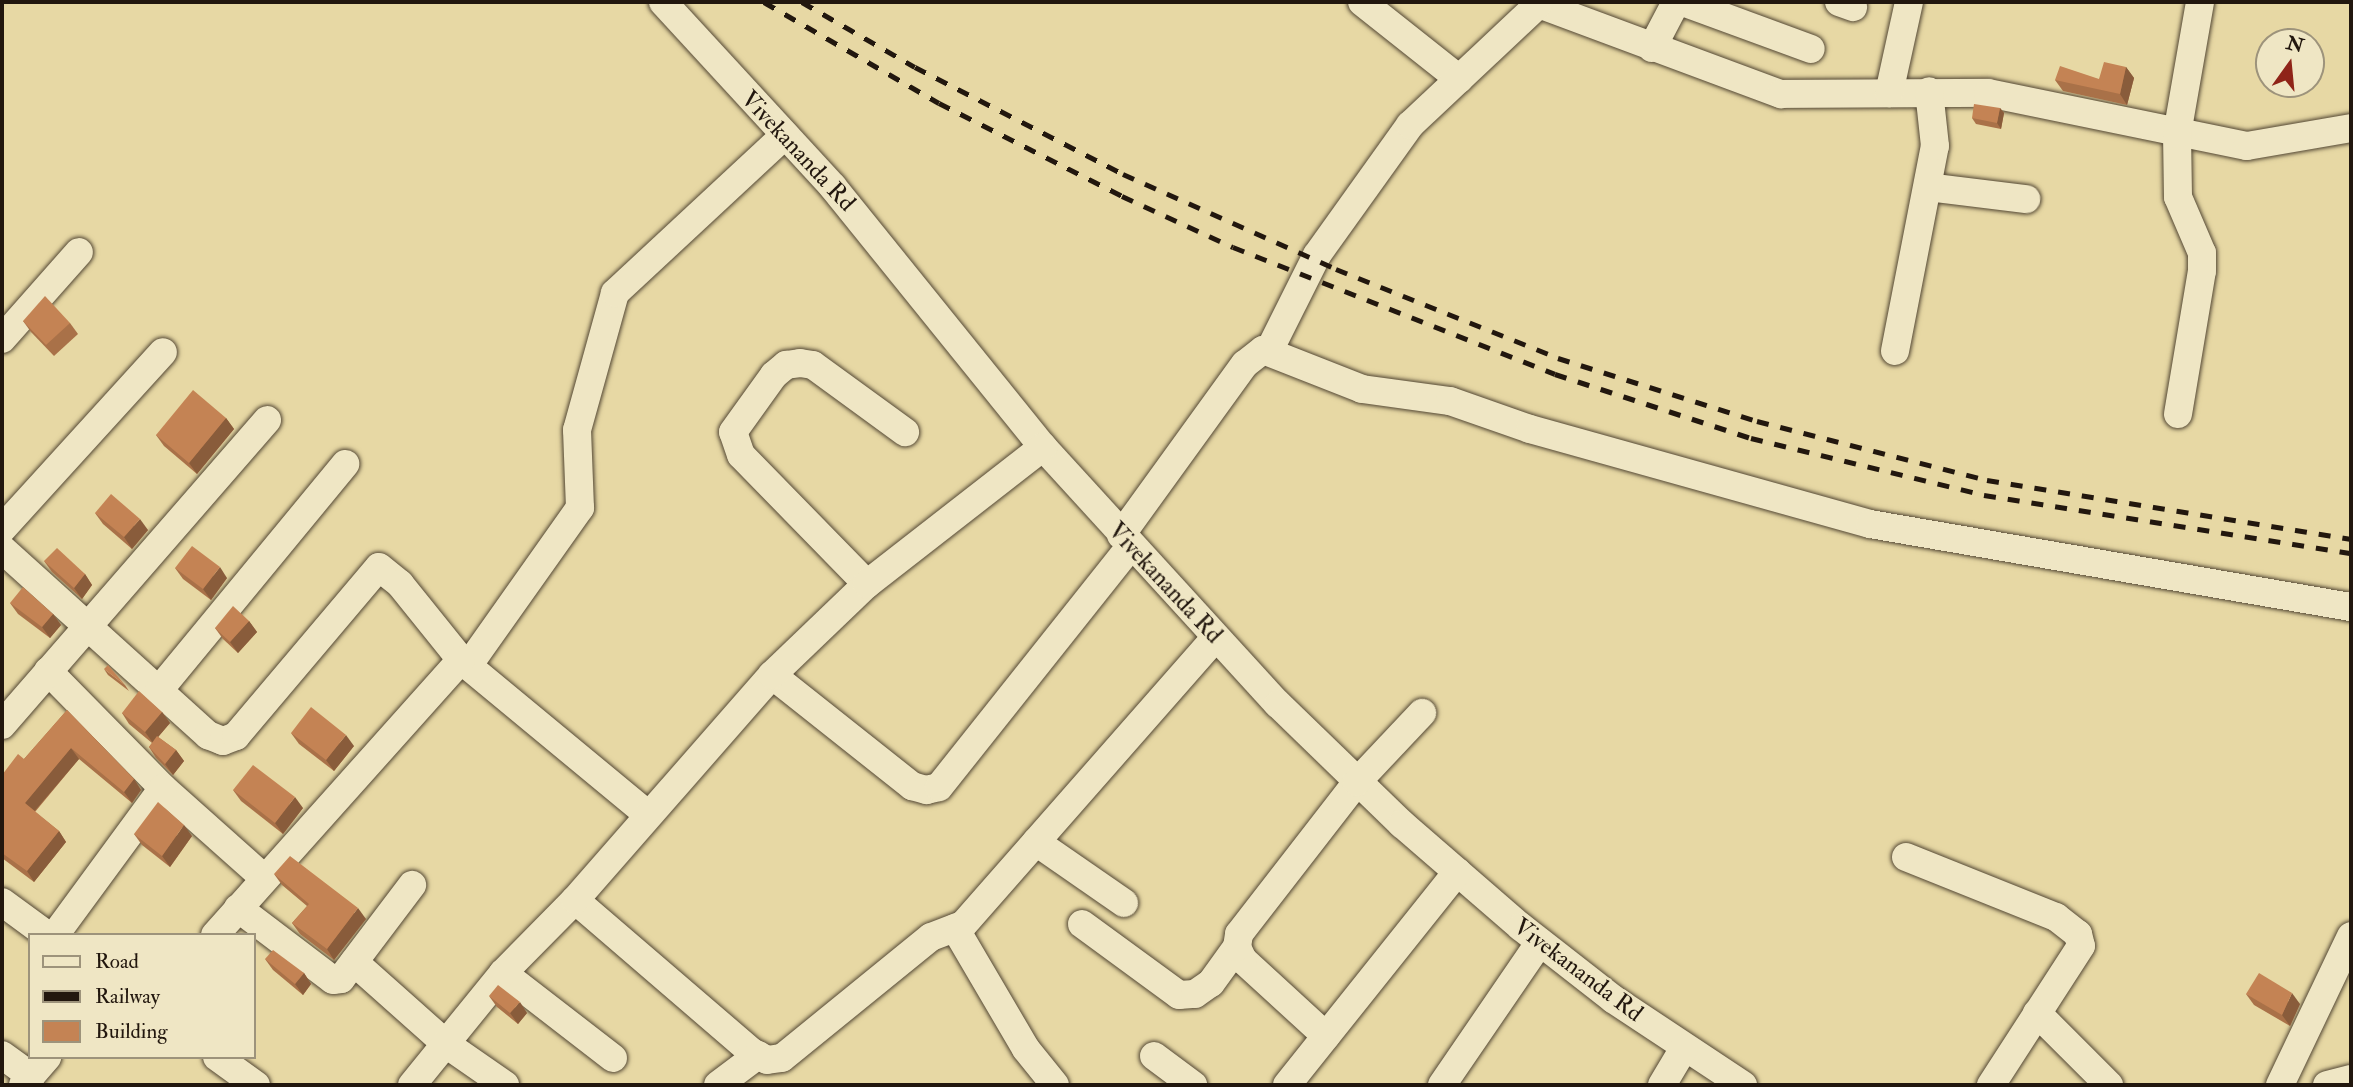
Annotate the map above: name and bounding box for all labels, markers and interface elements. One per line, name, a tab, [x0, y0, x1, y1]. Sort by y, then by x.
north arrow	[2255, 28, 2325, 98]
text: N	[2284, 31, 2306, 58]
street label: Vivekananda Rd	[735, 85, 861, 217]
street label: Vivekananda Rd	[1102, 517, 1228, 649]
street label: Vivekananda Rd	[1508, 912, 1648, 1028]
legend	[28, 933, 256, 1059]
text: Road	[95, 948, 139, 975]
text: Railway	[95, 983, 160, 1010]
text: Building	[95, 1018, 168, 1045]

